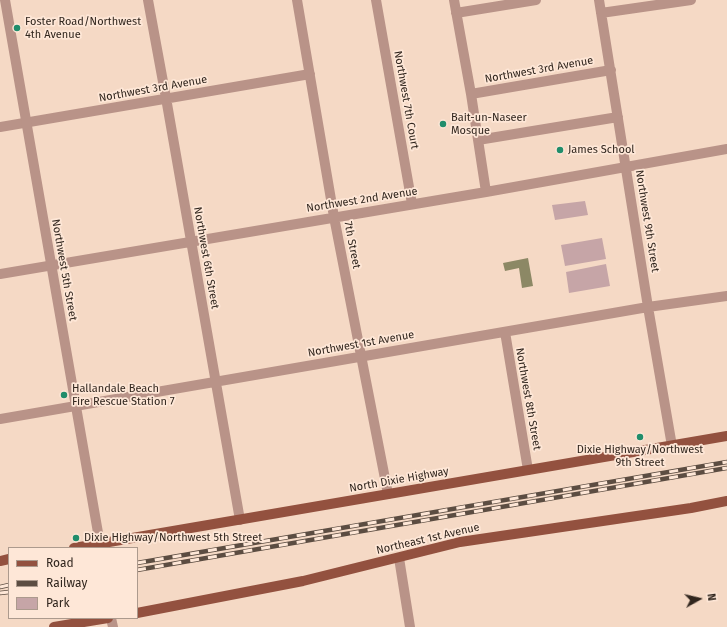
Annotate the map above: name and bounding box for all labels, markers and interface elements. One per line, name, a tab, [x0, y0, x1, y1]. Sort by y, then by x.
place label: Foster Road/Northwest 4th Avenue	[25, 15, 141, 41]
marker: Foster Road/Northwest 4th Avenue	[12, 23, 22, 33]
street label: Northwest 7th Court	[391, 50, 421, 150]
street label: Northwest 3rd Avenue	[484, 54, 594, 86]
street label: Northwest 3rd Avenue	[98, 73, 208, 105]
place label: Bait-un-Naseer Mosque	[451, 111, 527, 137]
marker: Bait-un-Naseer Mosque	[438, 119, 448, 129]
place label: James School	[568, 143, 635, 157]
marker: James School	[555, 145, 565, 155]
street label: Northwest 9th Street	[632, 169, 662, 273]
street label: Northwest 2nd Avenue	[305, 185, 419, 215]
street label: Northwest 6th Street	[191, 206, 221, 310]
street label: Northwest 5th Street	[49, 218, 79, 322]
street label: 7th Street	[341, 220, 363, 270]
street label: Northwest 1st Avenue	[307, 328, 415, 360]
street label: Northwest 8th Street	[512, 347, 544, 451]
place label: Hallandale Beach Fire Rescue Station 7	[72, 382, 175, 408]
marker: Hallandale Beach Fire Rescue Station 7	[59, 390, 69, 400]
marker: Dixie Highway/Northwest 9th Street	[635, 432, 645, 442]
place label: Dixie Highway/Northwest 9th Street	[577, 443, 703, 469]
street label: North Dixie Highway	[348, 465, 450, 495]
street label: Northeast 1st Avenue	[375, 521, 481, 557]
place label: Dixie Highway/Northwest 5th Street	[84, 531, 262, 545]
marker: Dixie Highway/Northwest 5th Street	[71, 533, 81, 543]
legend	[8, 547, 138, 619]
text: Road	[46, 556, 74, 570]
text: Railway	[46, 576, 87, 590]
north arrow	[679, 579, 719, 619]
text: N	[704, 593, 718, 602]
text: Park	[46, 596, 70, 610]

